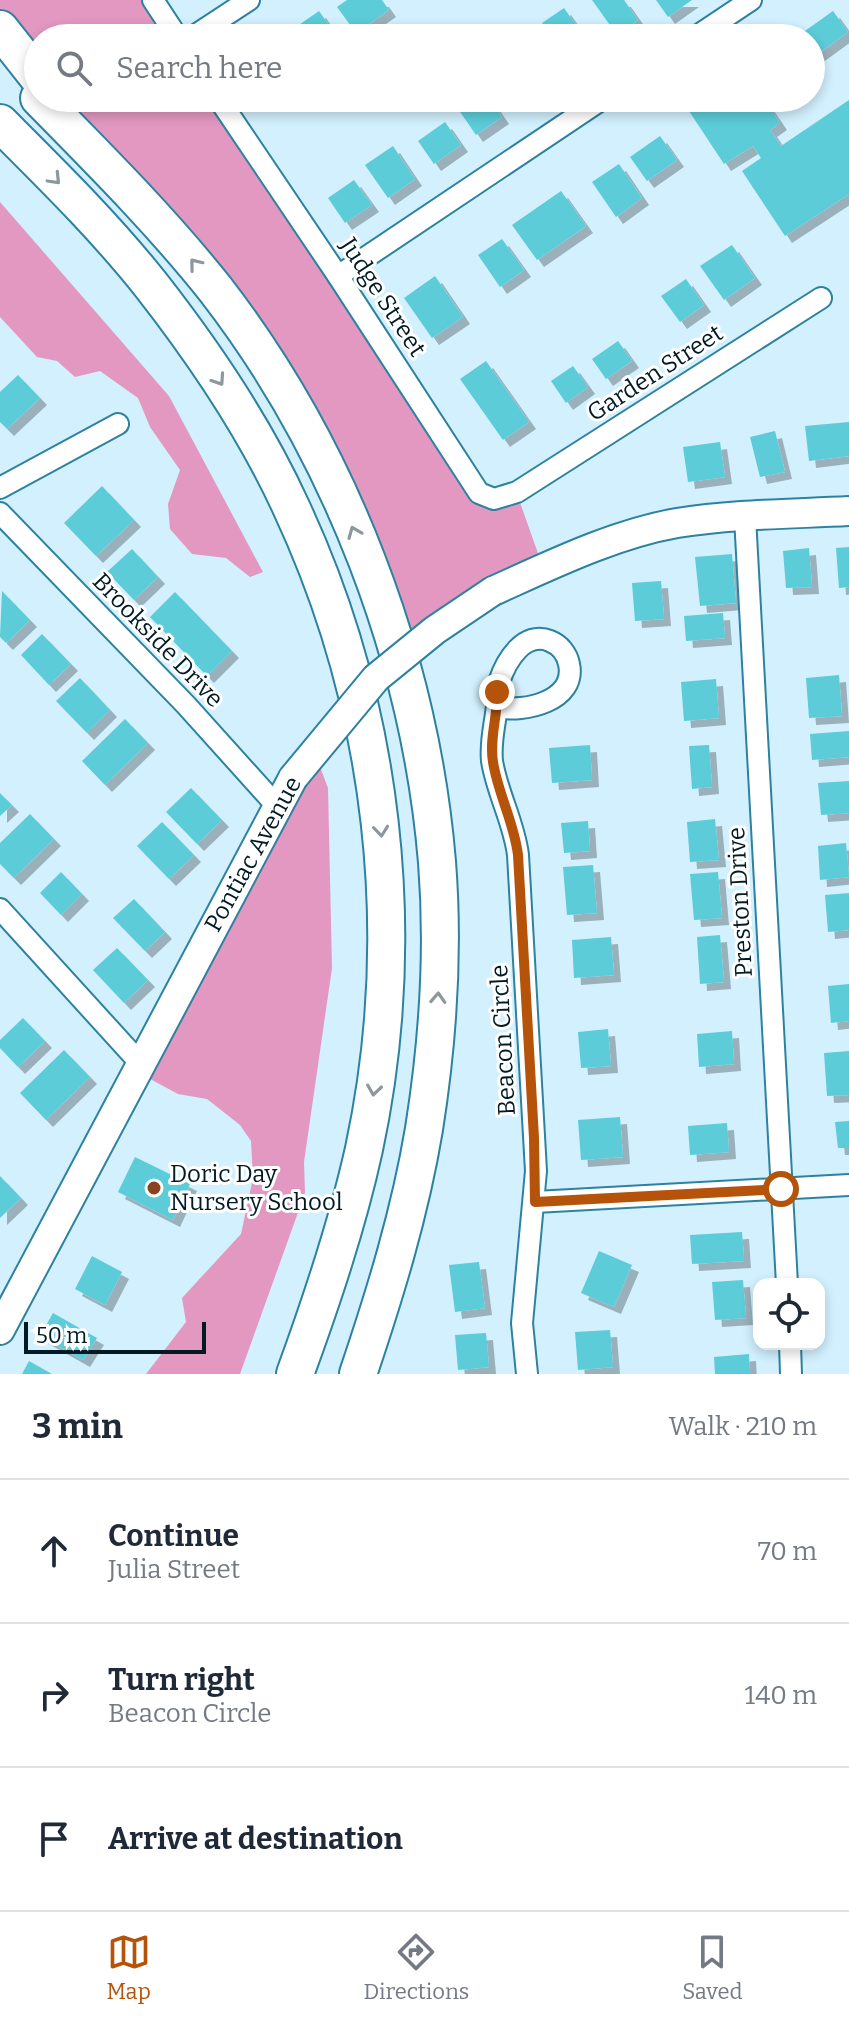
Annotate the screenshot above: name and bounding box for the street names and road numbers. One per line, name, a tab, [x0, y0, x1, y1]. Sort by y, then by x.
street label: Judge Street	[334, 232, 432, 362]
street label: Garden Street	[582, 319, 728, 427]
street label: Brookside Drive	[87, 567, 229, 713]
street label: Pontiac Avenue	[199, 772, 307, 936]
street label: Preston Drive	[722, 826, 758, 978]
street label: Beacon Circle	[485, 964, 521, 1116]

